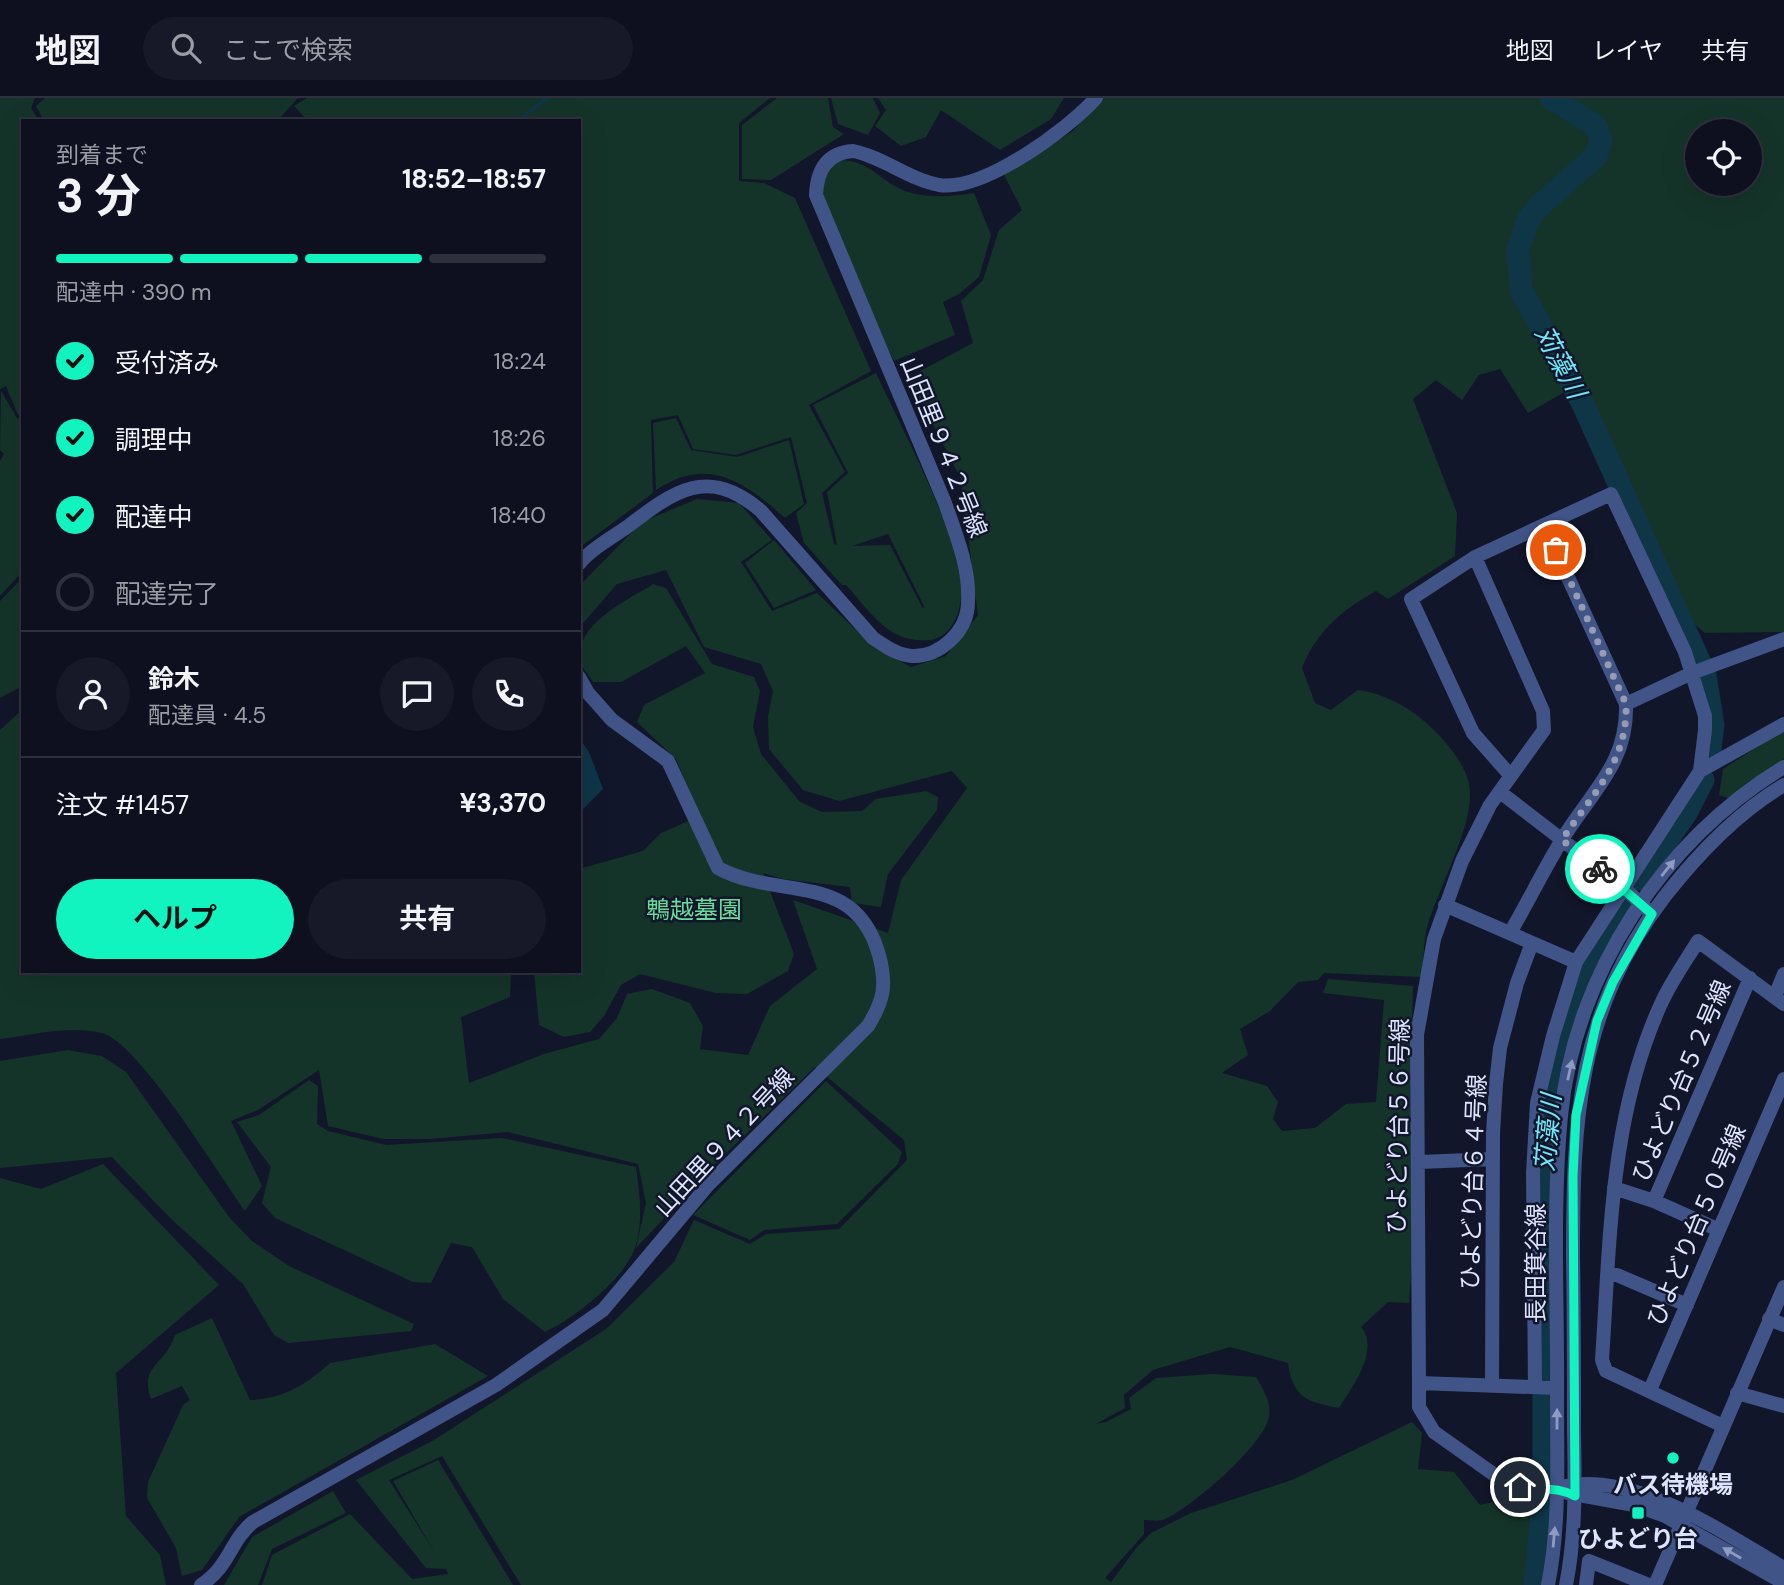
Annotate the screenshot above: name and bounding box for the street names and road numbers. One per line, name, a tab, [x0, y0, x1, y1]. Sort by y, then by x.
street label: 山田里９４２号線	[894, 352, 994, 542]
street label: ひよどり台５２号線	[1625, 976, 1737, 1186]
street label: ひよどり台５６号線	[1381, 1018, 1415, 1234]
street label: 山田里９４２号線	[647, 1061, 801, 1223]
street label: ひよどり台６４号線	[1454, 1074, 1492, 1290]
street label: ひよどり台５０号線	[1640, 1120, 1752, 1330]
street label: 長田箕谷線	[1520, 1203, 1551, 1323]

